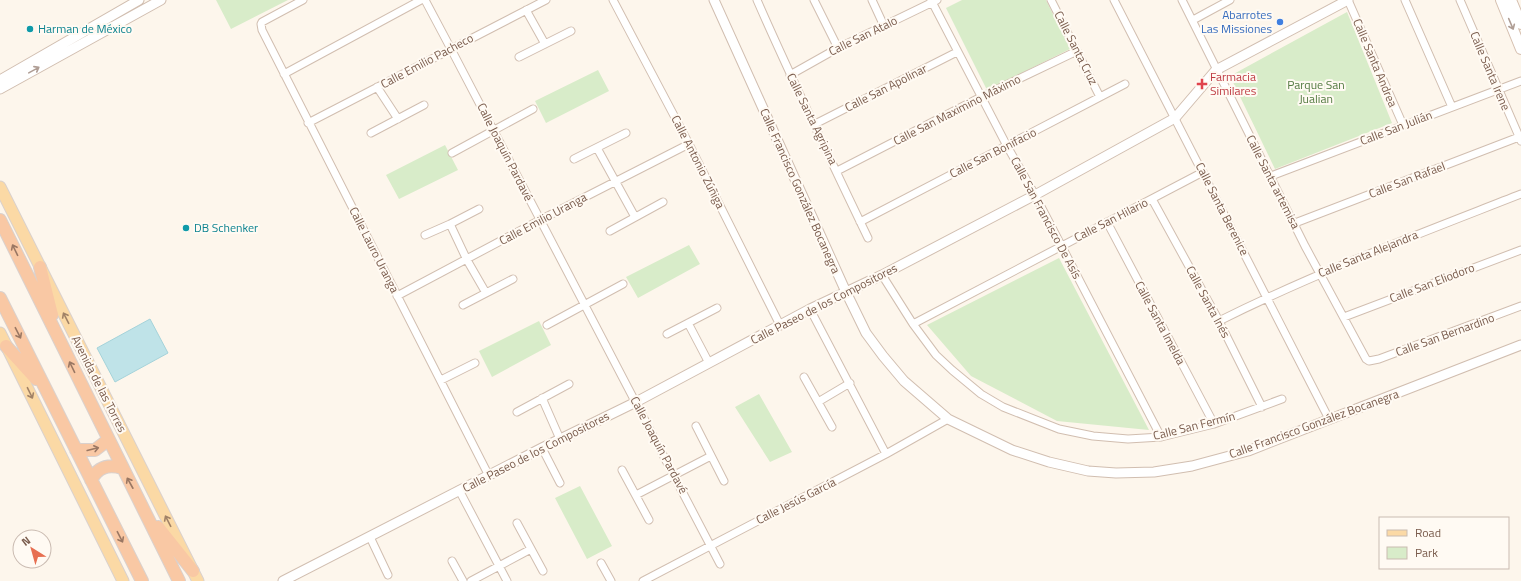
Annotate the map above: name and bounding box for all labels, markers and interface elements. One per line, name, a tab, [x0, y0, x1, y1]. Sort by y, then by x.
place label: Abarrotes Las Missiones	[1201, 5, 1272, 38]
street label: Calle Santa Cruz	[1050, 7, 1103, 88]
street label: Calle San Atalo	[825, 11, 901, 60]
street label: Calle Santa Andrea	[1348, 16, 1403, 110]
marker: Abarrotes Las Missiones	[1275, 17, 1285, 27]
one-way arrow	[1507, 18, 1515, 30]
place label: Harman de México	[38, 19, 132, 38]
marker: Harman de México	[25, 24, 35, 34]
street label: Calle Emilio Pacheco	[377, 28, 477, 93]
street label: Calle Santa Irene	[1465, 28, 1516, 113]
street label: Calle San Apolinar	[841, 59, 930, 116]
one-way arrow	[28, 66, 40, 74]
place label: Farmacia Similares	[1210, 67, 1257, 100]
street label: Calle San Maximino Máximo	[890, 69, 1024, 150]
street label: Calle Santa Agripina	[782, 70, 843, 168]
park label: Parque San Jualian	[1287, 75, 1345, 108]
marker: Farmacia Similares	[1197, 79, 1207, 89]
street label: Calle Joaquín Pardavé	[472, 99, 538, 204]
street label: Calle Francisco González Bocanegra	[755, 105, 846, 277]
street label: Calle San Julián	[1357, 105, 1435, 150]
street label: Calle Antonio Zúñiga	[667, 112, 730, 212]
street label: Calle San Bonifacio	[946, 122, 1040, 183]
street label: Calle Santa artemisa	[1242, 131, 1305, 232]
street label: Calle San Francisco De Asís	[1006, 153, 1087, 283]
street label: Calle San Rafael	[1366, 156, 1448, 203]
street label: Calle Santa Berenice	[1191, 159, 1254, 259]
street label: Calle Emilio Uranga	[495, 187, 590, 250]
street label: Calle San Hilario	[1070, 193, 1151, 246]
street label: Calle Lauro Uranga	[345, 203, 404, 296]
place label: DB Schenker	[194, 218, 258, 237]
marker: DB Schenker	[181, 223, 191, 233]
street label: Calle Santa Alejandra	[1315, 225, 1421, 282]
one-way arrow	[11, 245, 18, 257]
street label: Calle Paseo de los Compositores	[747, 258, 901, 349]
street label: Calle San Eliodoro	[1386, 258, 1477, 307]
street label: Calle Santa Inés	[1181, 262, 1236, 342]
street label: Calle Santa Imelda	[1130, 277, 1191, 368]
street label: Calle San Bernardino	[1393, 308, 1497, 361]
one-way arrow	[61, 312, 69, 324]
one-way arrow	[14, 327, 22, 339]
street label: Avenida de las Torres	[67, 332, 132, 436]
one-way arrow	[68, 361, 75, 373]
street label: Calle Francisco González Bocanegra	[1226, 384, 1401, 463]
one-way arrow	[27, 387, 34, 399]
street label: Calle Joaquín Pardavé	[626, 393, 693, 497]
street label: Calle Paseo de los Compositores	[459, 406, 613, 497]
street label: Calle San Fermín	[1151, 406, 1237, 445]
one-way arrow	[87, 445, 100, 452]
street label: Calle Jesús García	[752, 472, 839, 529]
one-way arrow	[126, 478, 133, 490]
one-way arrow	[164, 515, 171, 527]
legend	[1379, 517, 1509, 569]
text: Road	[1415, 523, 1441, 542]
north arrow	[12, 529, 52, 569]
one-way arrow	[116, 531, 124, 543]
text: N	[18, 532, 34, 550]
text: Park	[1415, 543, 1438, 562]

